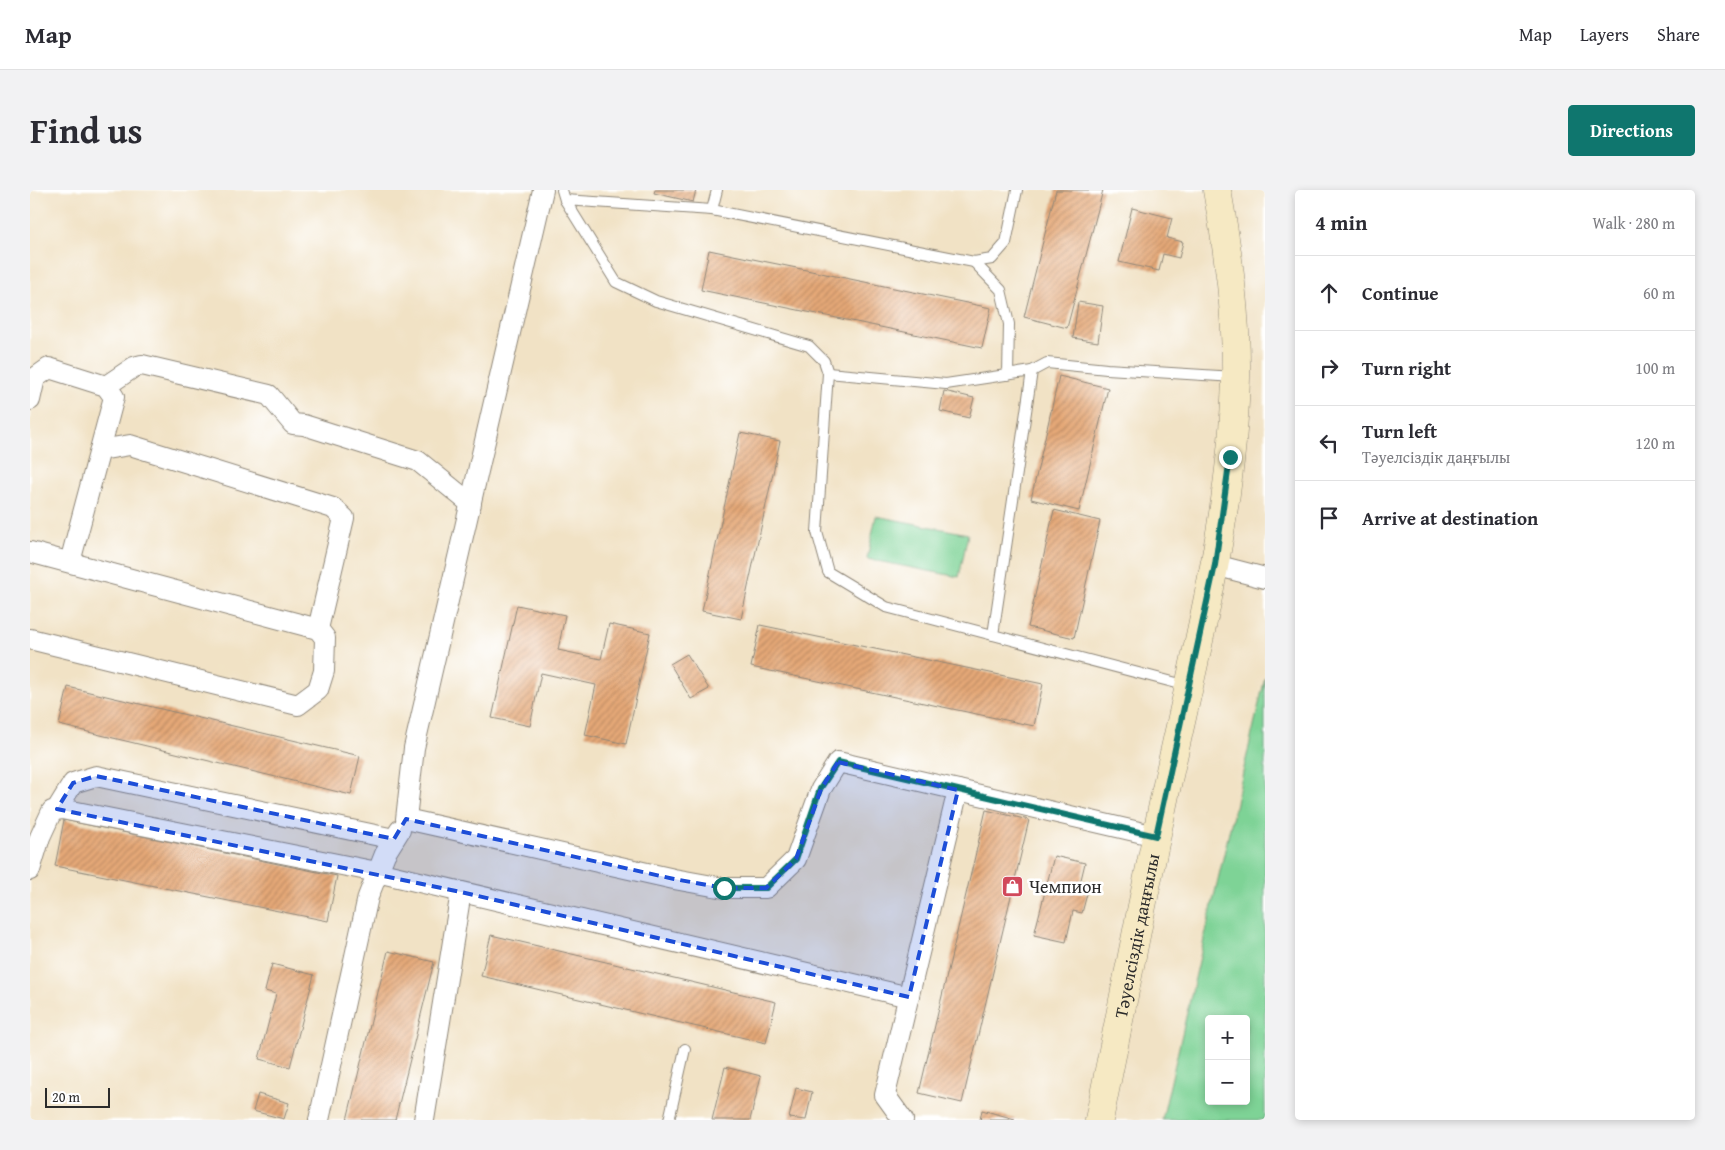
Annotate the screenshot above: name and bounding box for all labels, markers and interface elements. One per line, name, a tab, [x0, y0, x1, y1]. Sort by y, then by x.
text: Map	[25, 17, 72, 52]
text: Map	[1519, 21, 1552, 48]
text: Layers	[1580, 21, 1629, 48]
text: Share	[1657, 21, 1700, 48]
text: Find us	[30, 105, 143, 156]
button: Directions	[1568, 105, 1695, 156]
text: 4 min	[1315, 207, 1367, 238]
text: Walk · 280 m	[1592, 211, 1675, 235]
icon: ahead	[1315, 279, 1343, 307]
text: Continue	[1362, 279, 1439, 307]
text: 60 m	[1643, 281, 1675, 305]
icon: right	[1315, 354, 1343, 382]
text: Turn right	[1362, 354, 1451, 382]
text: 100 m	[1635, 356, 1675, 380]
text: Turn left	[1362, 417, 1437, 445]
icon: left	[1315, 429, 1343, 457]
text: 120 m	[1635, 431, 1675, 455]
text: Тәуелсіздік даңғылы	[1362, 445, 1510, 469]
route end	[1219, 446, 1242, 469]
icon: arrive	[1315, 504, 1343, 532]
text: Arrive at destination	[1362, 504, 1538, 532]
street label: Тәуелсіздік даңғылы	[1106, 851, 1166, 1020]
place label: Чемпион	[1029, 873, 1102, 900]
shop icon: Чемпион	[1001, 874, 1025, 898]
route start	[713, 877, 736, 900]
map controls	[1205, 1015, 1250, 1105]
button: +	[1205, 1015, 1250, 1060]
button: −	[1205, 1060, 1250, 1105]
scale bar	[45, 1085, 110, 1108]
text: 20 m	[52, 1087, 80, 1107]

